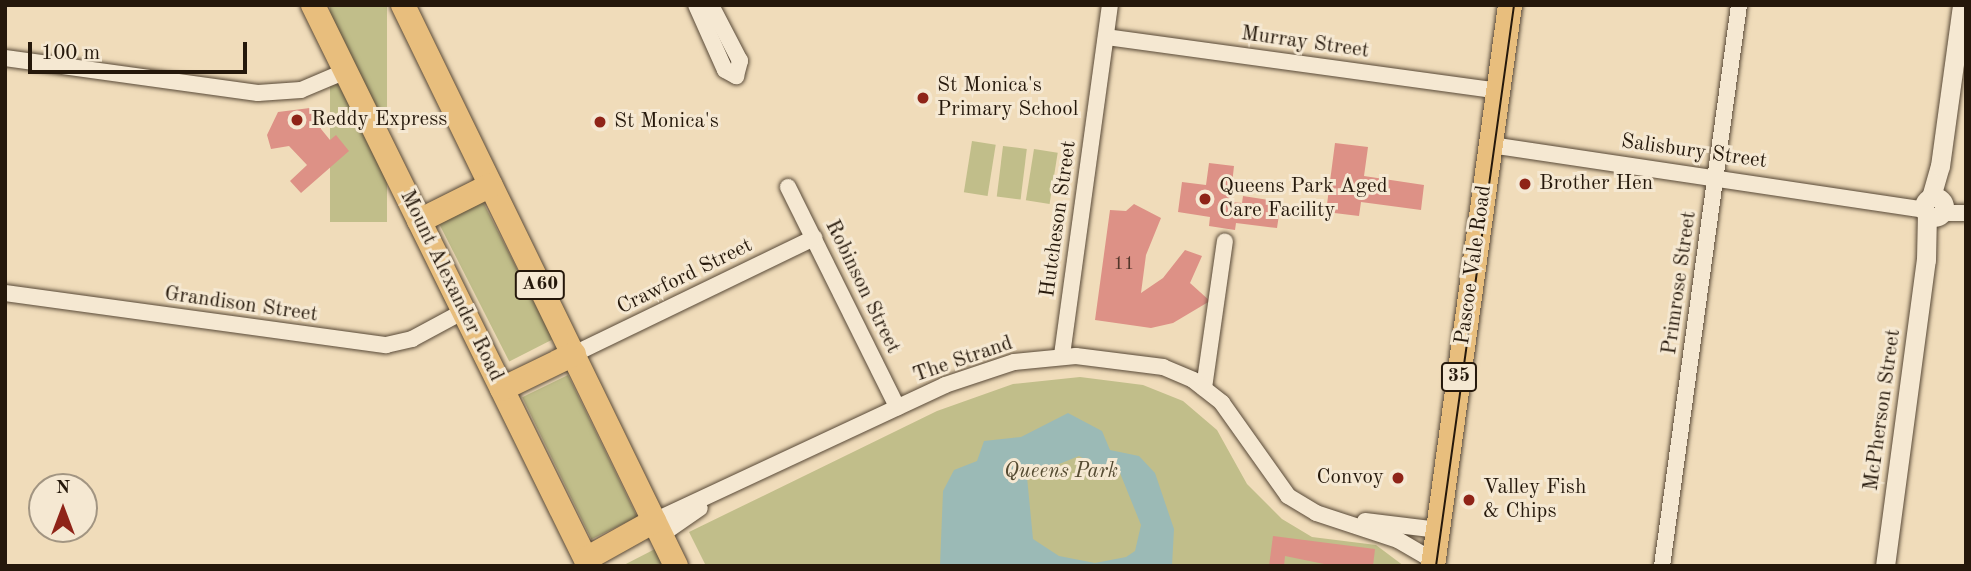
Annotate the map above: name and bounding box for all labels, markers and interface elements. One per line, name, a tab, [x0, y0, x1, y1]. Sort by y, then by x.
street label: Murray Street	[1240, 22, 1370, 64]
scale bar	[32, 28, 250, 72]
text: 100 m	[41, 43, 100, 64]
place label: St Monica's Primary School	[937, 73, 1078, 123]
marker: St Monica's Primary School	[915, 90, 931, 106]
place label: Reddy Express	[311, 107, 447, 133]
place label: St Monica's	[614, 109, 719, 135]
marker: Reddy Express	[289, 112, 305, 128]
marker: St Monica's	[592, 114, 608, 130]
street label: Salisbury Street	[1619, 129, 1769, 175]
street label: Hutcheson Street	[1036, 139, 1082, 299]
place label: Brother Hen	[1539, 171, 1653, 197]
place label: Queens Park Aged Care Facility	[1219, 174, 1388, 224]
marker: Brother Hen	[1517, 176, 1533, 192]
street label: Pascoe Vale Road	[1450, 184, 1498, 346]
street label: Mount Alexander Road	[394, 186, 508, 386]
marker: Queens Park Aged Care Facility	[1197, 191, 1213, 207]
street label: Primrose Street	[1657, 210, 1703, 356]
street label: Robinson Street	[819, 216, 905, 358]
street label: Crawford Street	[613, 233, 757, 321]
house number: 11	[1114, 253, 1134, 275]
road number: A60	[514, 270, 566, 300]
street label: Grandison Street	[163, 282, 319, 328]
street label: McPherson Street	[1859, 327, 1907, 493]
street label: The Strand	[910, 331, 1016, 389]
road number: 35	[1440, 362, 1478, 392]
park label: Queens Park	[1004, 459, 1118, 485]
place label: Convoy	[1317, 465, 1384, 491]
marker: Convoy	[1390, 470, 1406, 486]
north arrow	[28, 473, 98, 543]
place label: Valley Fish & Chips	[1483, 475, 1586, 525]
text: N	[56, 479, 70, 498]
marker: Valley Fish & Chips	[1461, 492, 1477, 508]

